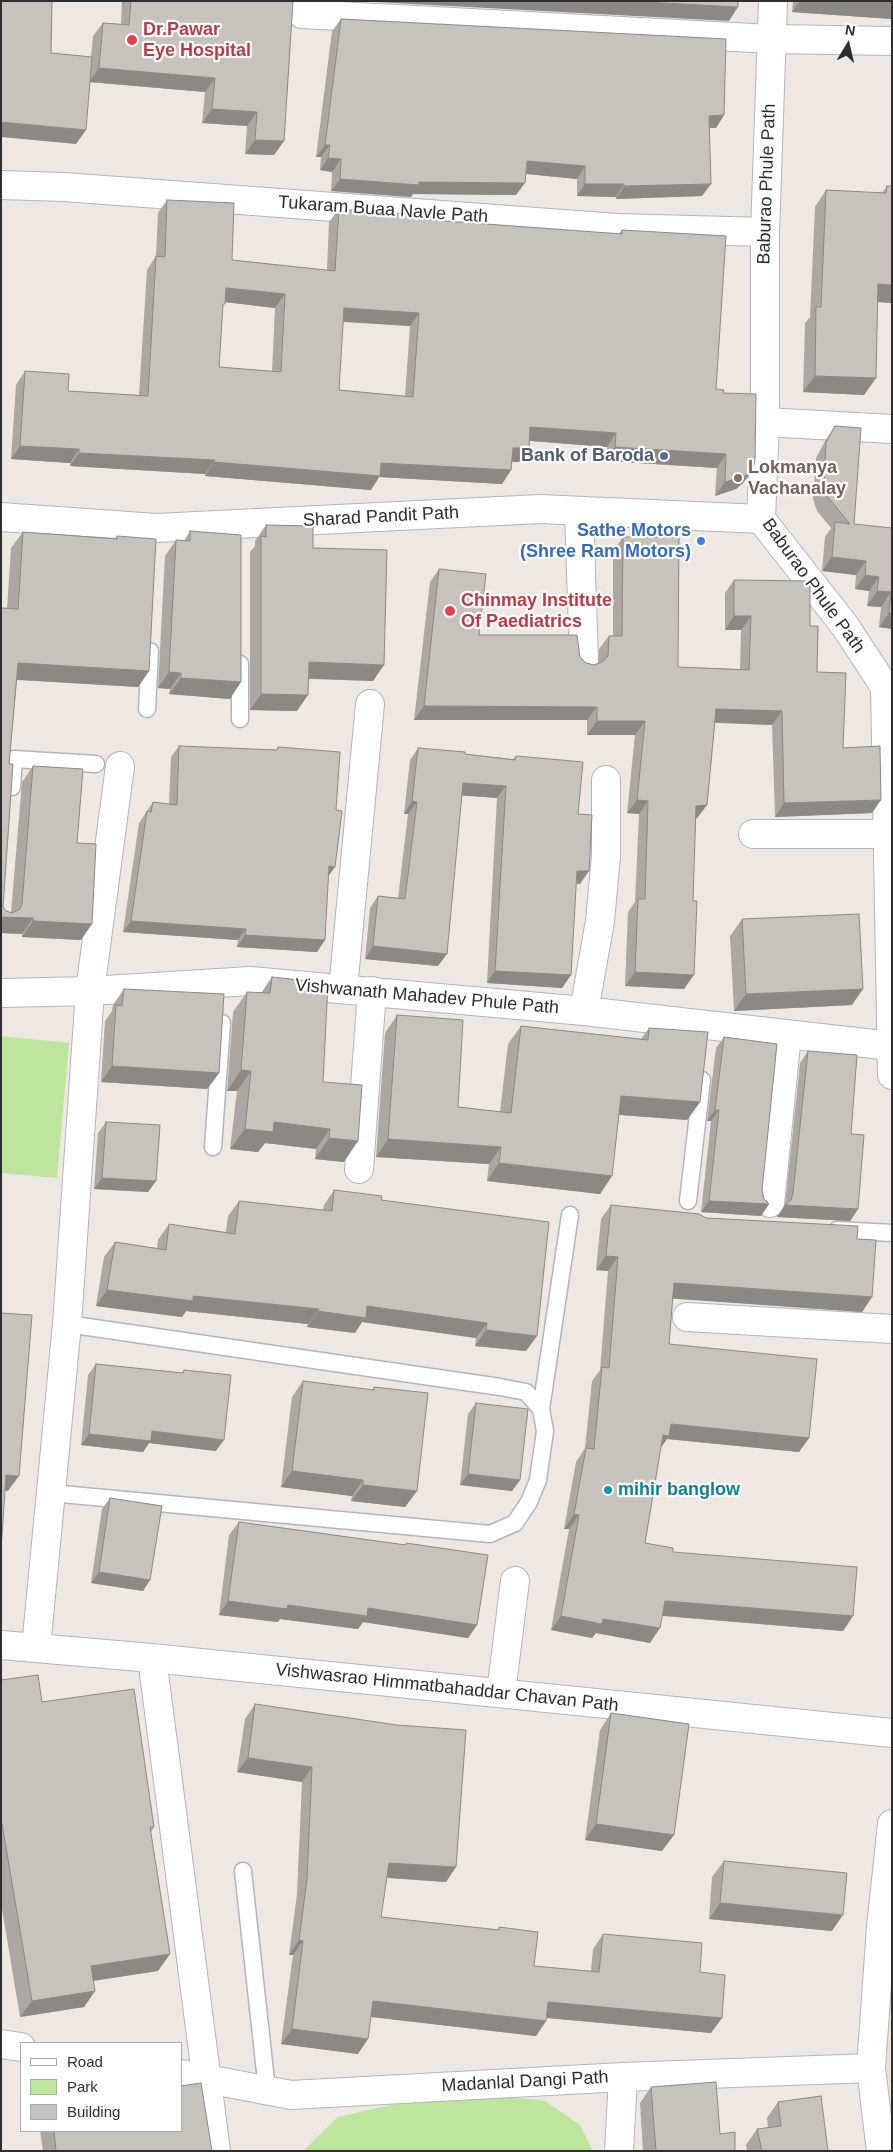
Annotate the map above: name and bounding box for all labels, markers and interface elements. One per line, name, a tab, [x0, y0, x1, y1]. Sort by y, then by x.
place label: Dr.Pawar Eye Hospital	[143, 19, 251, 62]
north arrow	[823, 20, 873, 70]
text: N	[844, 21, 857, 39]
marker: Dr.Pawar Eye Hospital	[125, 33, 139, 47]
street label: Baburao Phule Path	[753, 103, 781, 265]
street label: Tukaram Buaa Navle Path	[277, 192, 489, 228]
place label: Bank of Baroda	[521, 445, 654, 467]
marker: Bank of Baroda	[658, 450, 670, 462]
place label: Lokmanya Vachanalay	[748, 457, 846, 499]
marker: Lokmanya Vachanalay	[732, 472, 744, 484]
street label: Sharad Pandit Path	[302, 502, 460, 532]
street label: Baburao Phule Path	[757, 514, 869, 658]
place label: Sathe Motors (Shree Ram Motors)	[520, 520, 691, 562]
marker: Sathe Motors (Shree Ram Motors)	[695, 535, 707, 547]
place label: Chinmay Institute Of Paediatrics	[461, 590, 612, 632]
marker: Chinmay Institute Of Paediatrics	[443, 604, 457, 618]
street label: Vishwanath Mahadev Phule Path	[294, 975, 560, 1019]
place label: mihir banglow	[618, 1479, 740, 1501]
marker: mihir banglow	[602, 1484, 614, 1496]
street label: Vishwasrao Himmatbahaddar Chavan Path	[274, 1659, 620, 1717]
legend	[20, 2042, 182, 2132]
text: Road	[67, 2053, 103, 2070]
street label: Madanlal Dangi Path	[441, 2067, 609, 2097]
text: Park	[67, 2078, 98, 2095]
text: Building	[67, 2103, 120, 2120]

